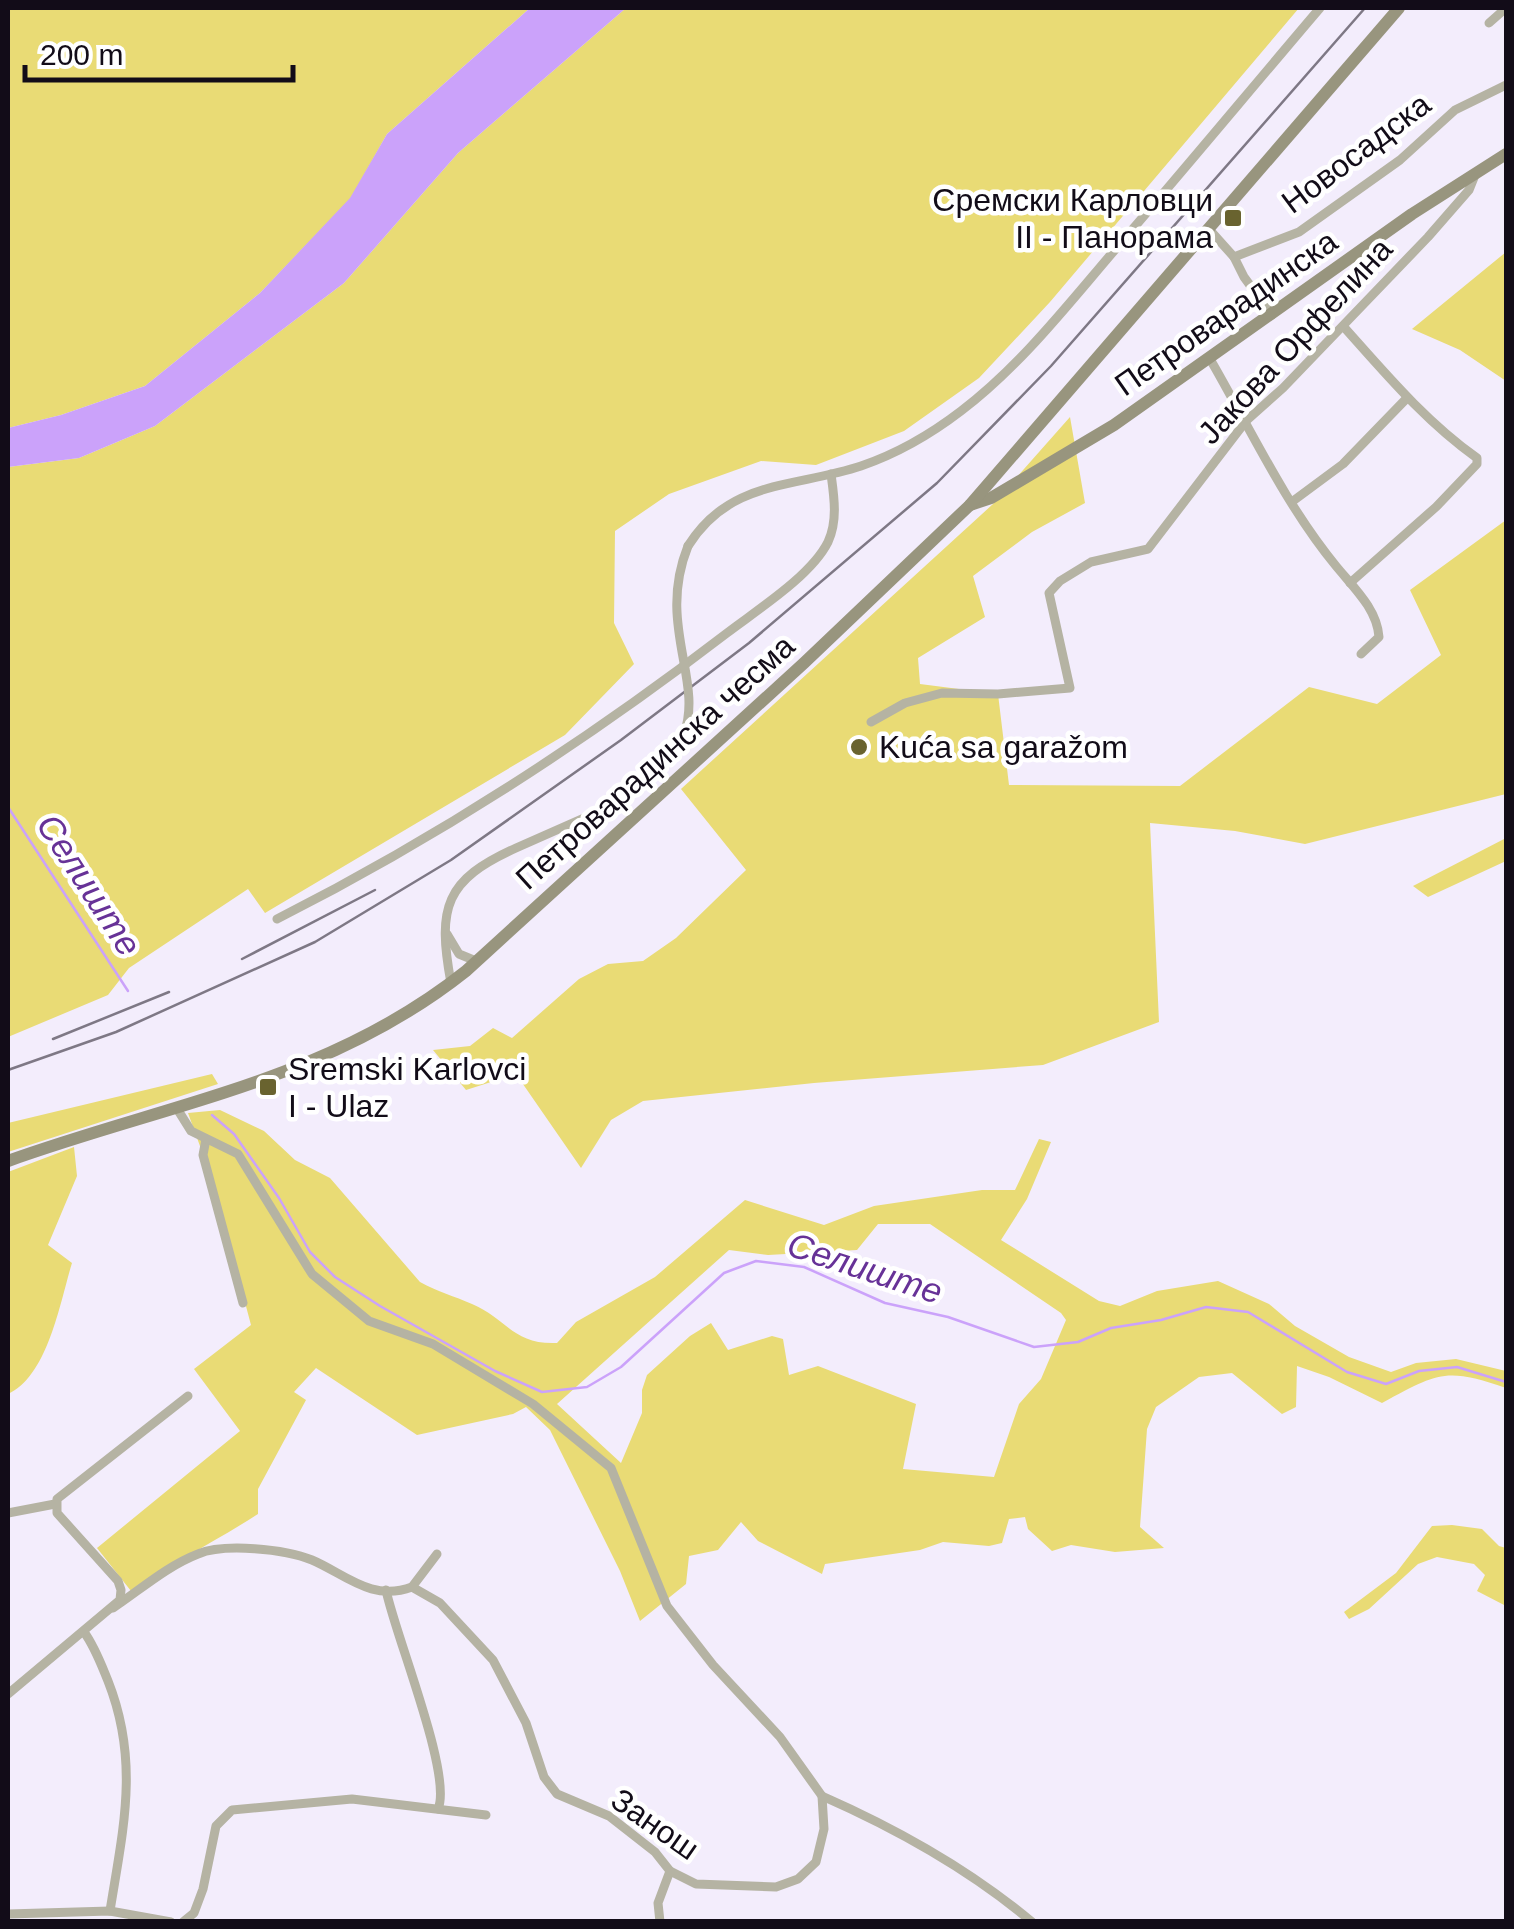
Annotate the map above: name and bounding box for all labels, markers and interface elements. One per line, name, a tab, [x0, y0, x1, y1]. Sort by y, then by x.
scale bar	[25, 20, 292, 82]
text: 200 m	[40, 38, 123, 71]
street label: Новосадска	[1275, 85, 1437, 220]
place label: Сремски Карловци II - Панорама	[932, 182, 1213, 255]
marker: Сремски Карловци II - Панорама	[1222, 207, 1244, 229]
street label: Петроварадинска	[1108, 223, 1344, 403]
street label: Јакова Орфелина	[1191, 231, 1399, 451]
street label: Петроварадинска чесма	[508, 627, 802, 896]
place label: Kuća sa garažom	[879, 729, 1128, 765]
marker: Kuća sa garažom	[848, 736, 870, 758]
water label: Селиште	[29, 807, 149, 963]
place label: Sremski Karlovci I - Ulaz	[288, 1051, 526, 1124]
marker: Sremski Karlovci I - Ulaz	[257, 1076, 279, 1098]
water label: Селиште	[783, 1224, 947, 1311]
street label: Занош	[604, 1781, 706, 1867]

